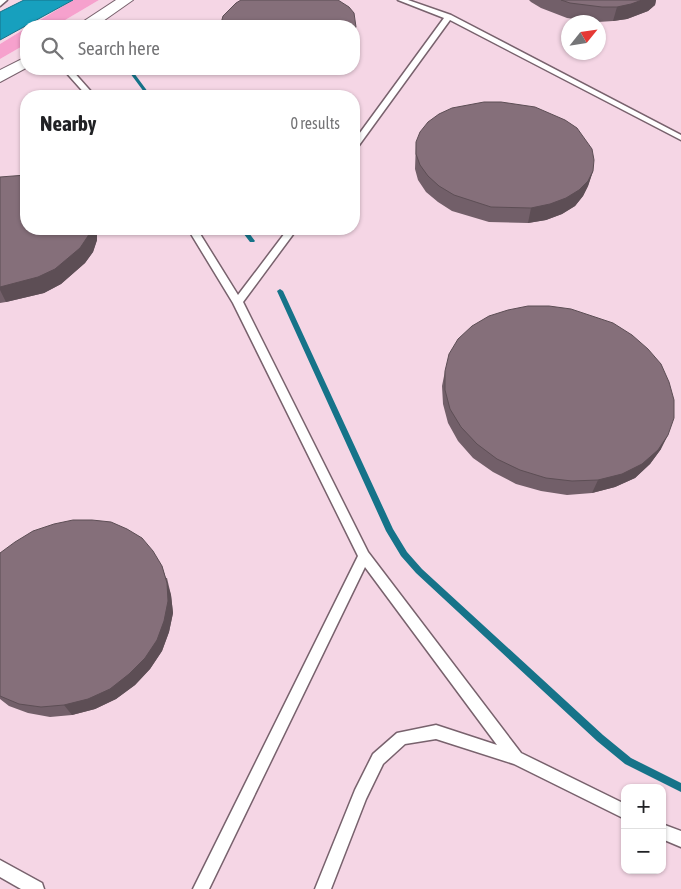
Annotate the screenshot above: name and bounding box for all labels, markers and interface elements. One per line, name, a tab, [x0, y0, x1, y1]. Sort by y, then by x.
north arrow	[561, 15, 606, 60]
search box	[20, 20, 360, 75]
icon: search	[38, 34, 66, 62]
text: Search here	[78, 37, 160, 59]
text: Nearby	[40, 111, 96, 135]
text: 0 results	[290, 114, 340, 132]
map controls	[621, 784, 666, 874]
button: +	[621, 784, 666, 829]
button: −	[621, 829, 666, 874]

